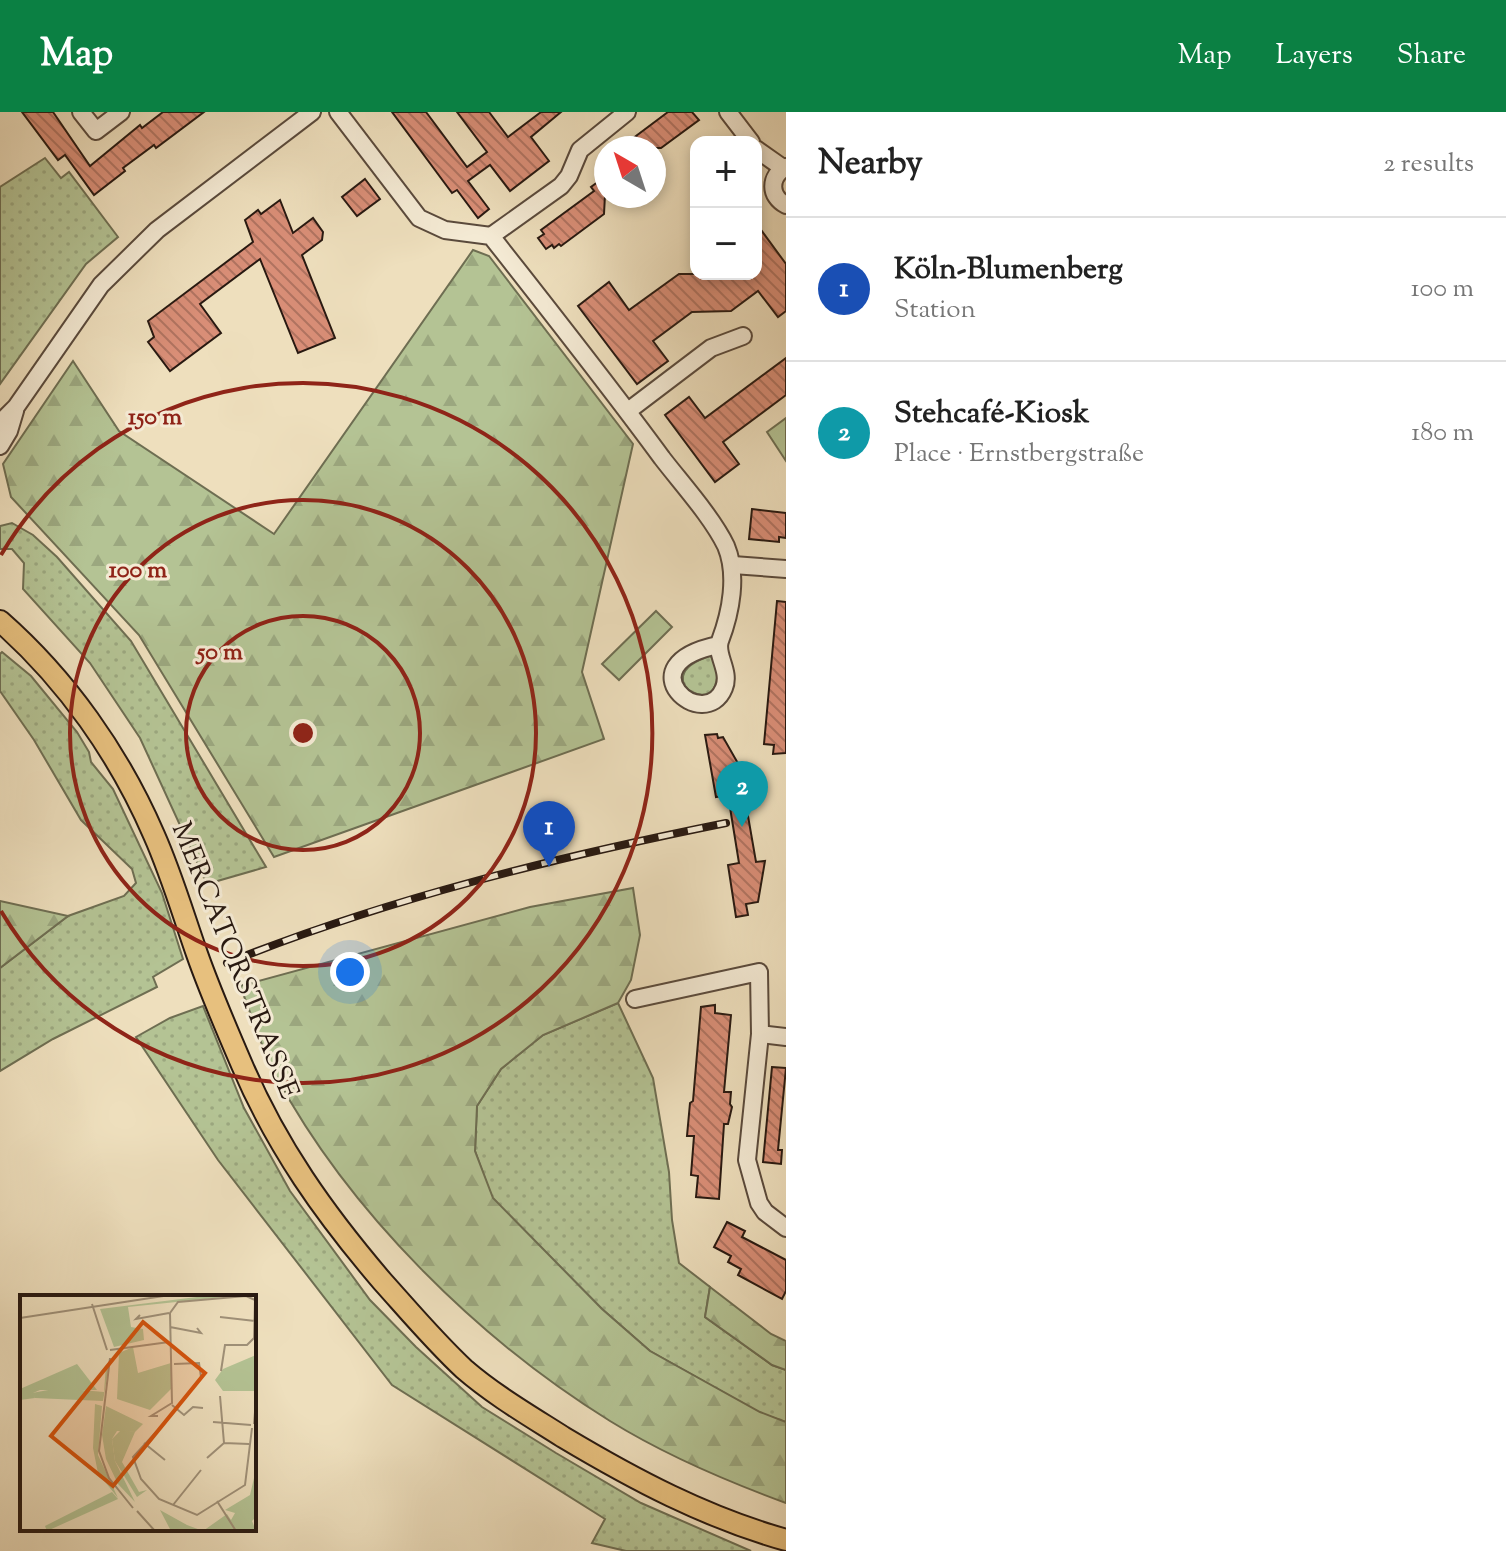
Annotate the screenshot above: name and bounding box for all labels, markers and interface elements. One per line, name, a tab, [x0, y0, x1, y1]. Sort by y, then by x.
text: Map	[40, 29, 113, 83]
text: Map	[1178, 36, 1231, 76]
text: Layers	[1275, 36, 1353, 76]
text: Share	[1397, 36, 1466, 76]
north arrow	[594, 136, 666, 208]
map controls	[690, 136, 762, 280]
button: +	[690, 136, 762, 208]
text: Nearby	[818, 140, 923, 189]
text: 2 results	[1383, 146, 1474, 183]
button: −	[690, 208, 762, 280]
text: Köln-Blumenberg	[894, 249, 1123, 292]
text: 1	[840, 271, 848, 308]
text: 100 m	[1411, 271, 1474, 308]
text: Station	[894, 292, 976, 329]
text: Stehcafé-Kiosk	[894, 393, 1089, 436]
text: 150 m	[128, 401, 182, 435]
text: 2	[838, 415, 850, 452]
text: 180 m	[1411, 415, 1474, 452]
text: Place · Ernstbergstraße	[894, 436, 1144, 473]
text: 100 m	[109, 554, 167, 588]
text: 50 m	[195, 636, 243, 670]
centre of rings	[289, 719, 317, 747]
pin: 2	[716, 761, 768, 827]
pin: 1	[523, 801, 575, 867]
street label: MERCATORSTRASSE	[160, 816, 308, 1106]
your location	[330, 952, 370, 992]
inset map	[20, 1295, 256, 1531]

